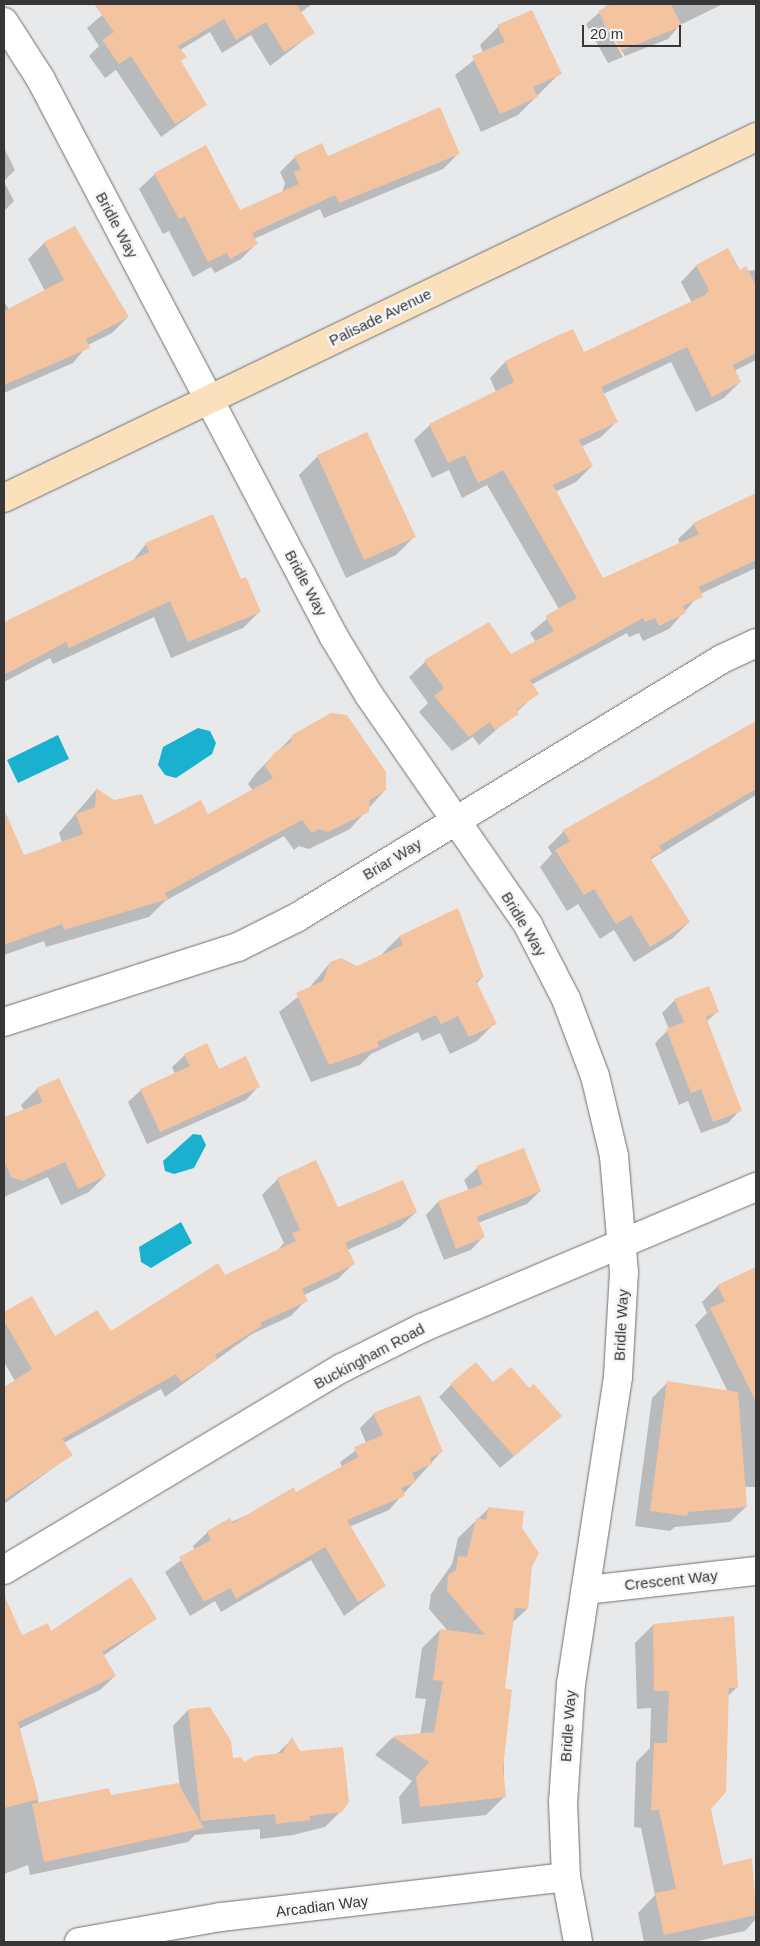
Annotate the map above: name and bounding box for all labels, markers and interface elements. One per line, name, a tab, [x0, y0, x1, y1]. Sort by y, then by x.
scale bar	[585, 15, 684, 47]
text: 20 m	[590, 25, 623, 42]
street label: Bridle Way	[92, 189, 142, 261]
street label: Palisade Avenue	[326, 284, 434, 350]
street label: Bridle Way	[281, 547, 331, 619]
street label: Briar Way	[359, 834, 425, 884]
street label: Bridle Way	[498, 889, 550, 959]
street label: Bridle Way	[610, 1289, 632, 1361]
street label: Buckingham Road	[311, 1319, 427, 1393]
street label: Crescent Way	[623, 1566, 719, 1594]
street label: Bridle Way	[557, 1689, 579, 1763]
street label: Arcadian Way	[275, 1891, 369, 1921]

